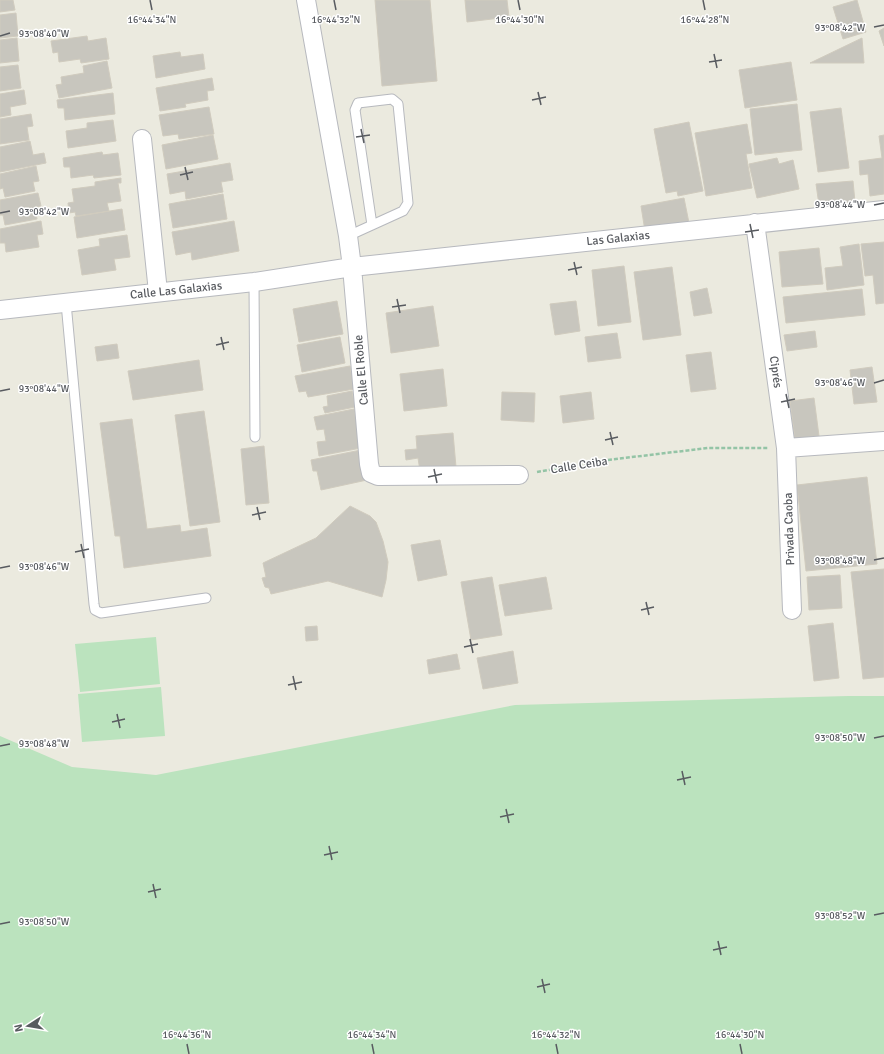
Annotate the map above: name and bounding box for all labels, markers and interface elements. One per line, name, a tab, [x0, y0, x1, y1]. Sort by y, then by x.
text: 16°44'34"N	[128, 14, 176, 26]
text: 16°44'32"N	[312, 14, 360, 26]
text: 16°44'30"N	[496, 14, 544, 26]
text: 16°44'28"N	[681, 14, 729, 26]
text: 93°08'42"W	[815, 22, 866, 34]
text: 93°08'40"W	[19, 28, 70, 40]
text: 93°08'44"W	[815, 199, 866, 211]
text: 93°08'42"W	[19, 206, 70, 218]
street label: Las Galaxias	[586, 228, 651, 249]
street label: Calle Las Galaxias	[129, 278, 223, 303]
street label: Calle El Roble	[351, 334, 372, 406]
street label: Ciprés	[766, 355, 785, 389]
text: 93°08'46"W	[815, 377, 866, 389]
text: 93°08'44"W	[19, 383, 70, 395]
street label: Calle Ceiba	[549, 454, 609, 477]
street label: Privada Caoba	[781, 492, 798, 566]
text: 93°08'48"W	[815, 555, 866, 567]
text: 93°08'46"W	[19, 561, 70, 573]
text: 93°08'50"W	[815, 732, 866, 744]
text: 93°08'48"W	[19, 738, 70, 750]
text: 93°08'52"W	[815, 910, 866, 922]
text: 93°08'50"W	[19, 916, 70, 928]
north arrow	[8, 1006, 48, 1046]
text: N	[12, 1023, 26, 1033]
text: 16°44'36"N	[163, 1029, 211, 1041]
text: 16°44'34"N	[348, 1029, 396, 1041]
text: 16°44'32"N	[532, 1029, 580, 1041]
text: 16°44'30"N	[716, 1029, 764, 1041]

